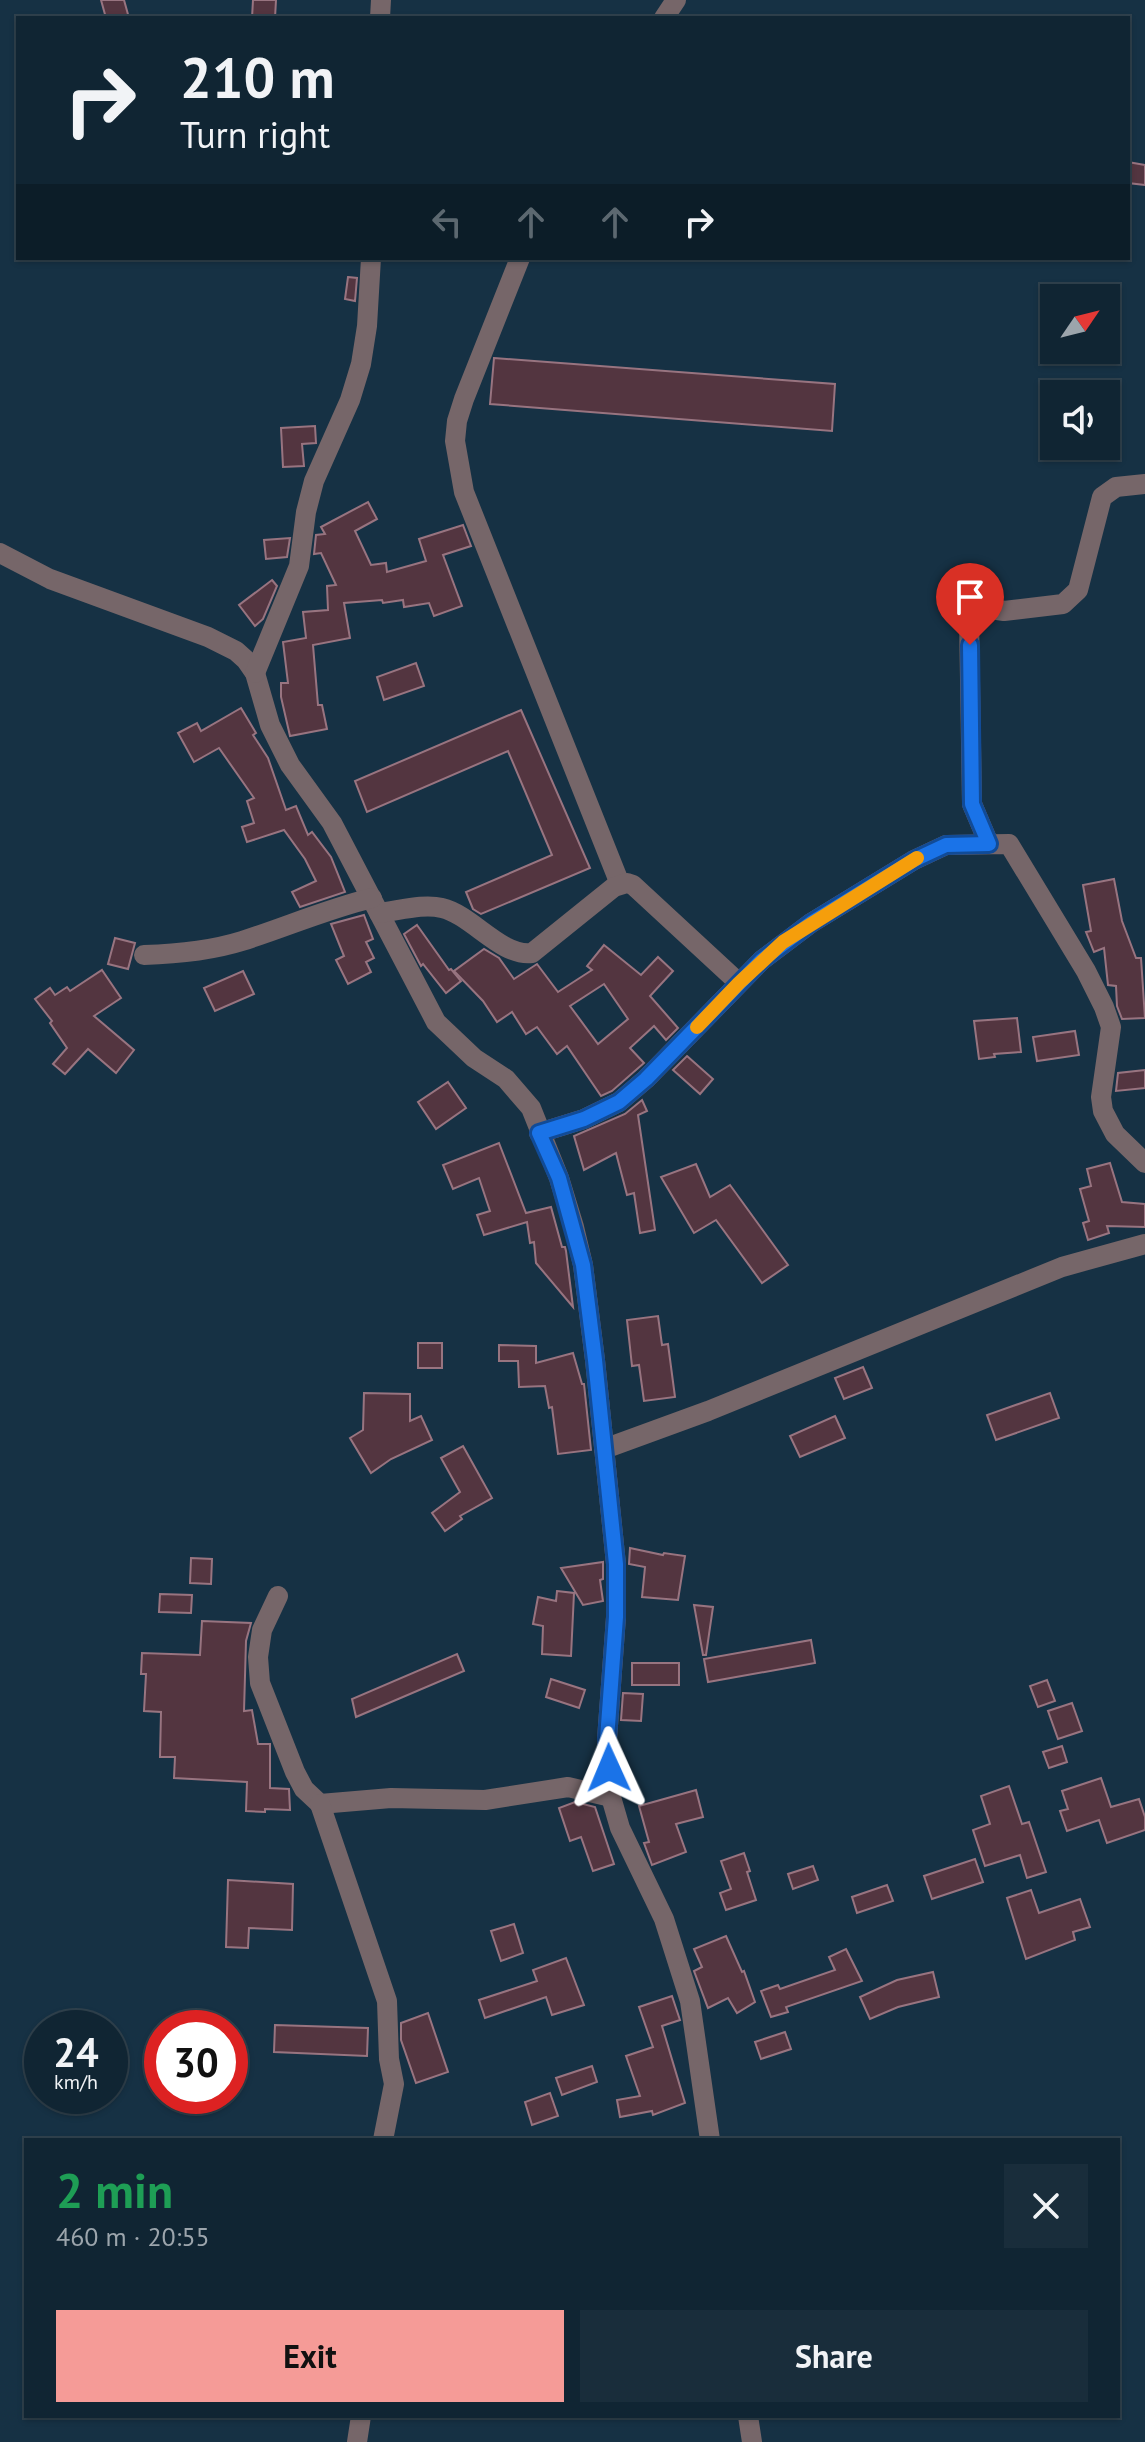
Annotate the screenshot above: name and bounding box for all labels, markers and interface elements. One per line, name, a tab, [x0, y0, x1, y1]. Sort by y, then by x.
text: 210 m	[180, 41, 335, 113]
icon: right	[48, 48, 152, 152]
text: Turn right	[180, 111, 330, 158]
icon: left	[425, 200, 469, 244]
icon: ahead	[509, 200, 553, 244]
icon: ahead	[593, 200, 637, 244]
icon: right	[677, 200, 721, 244]
north arrow	[1040, 284, 1120, 364]
map controls	[1040, 284, 1120, 460]
button: sound	[1040, 380, 1120, 460]
pin	[936, 563, 1004, 645]
icon: arrive	[948, 575, 992, 619]
position arrow	[567, 1726, 651, 1810]
speed limit sign: 30	[144, 2010, 248, 2114]
text: 24	[53, 2026, 99, 2078]
text: km/h	[54, 2069, 98, 2095]
text: 2 min	[56, 2159, 173, 2221]
button: close	[1004, 2164, 1088, 2248]
text: 460 m · 20:55	[56, 2220, 210, 2253]
button: Exit	[56, 2310, 564, 2402]
button: Share	[580, 2310, 1088, 2402]

